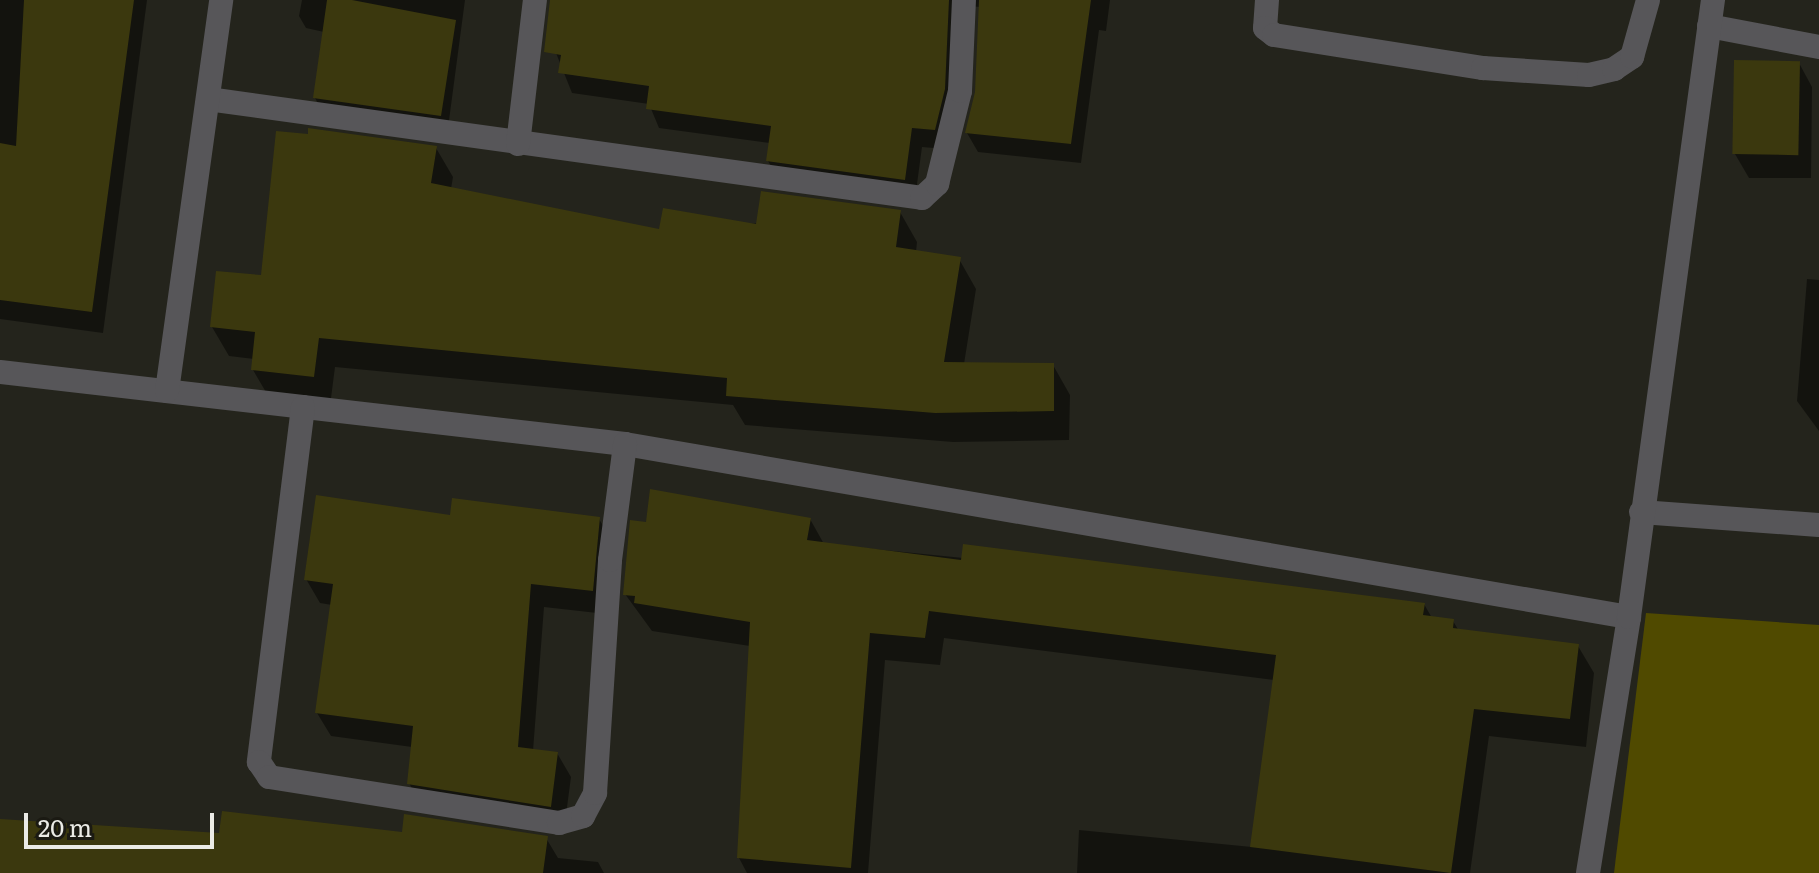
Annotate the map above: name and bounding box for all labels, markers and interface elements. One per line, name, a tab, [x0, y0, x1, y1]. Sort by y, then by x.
scale bar	[28, 797, 218, 847]
text: 20 m	[38, 809, 92, 844]

